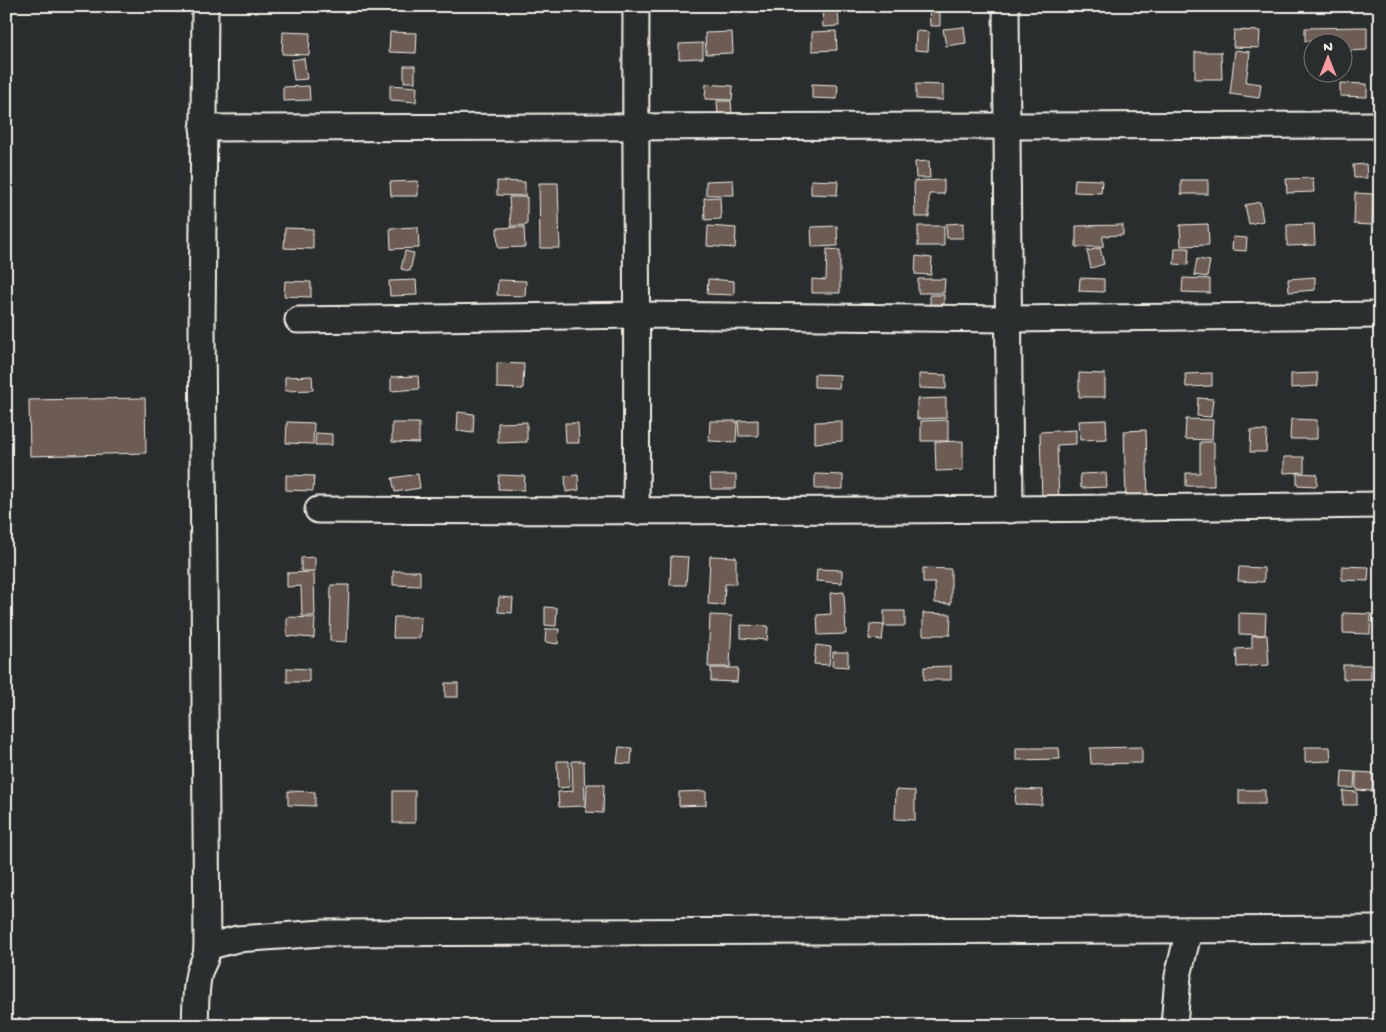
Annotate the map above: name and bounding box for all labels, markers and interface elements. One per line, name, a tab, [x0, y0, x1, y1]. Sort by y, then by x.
north arrow	[1304, 32, 1354, 82]
text: N	[1323, 39, 1333, 56]

